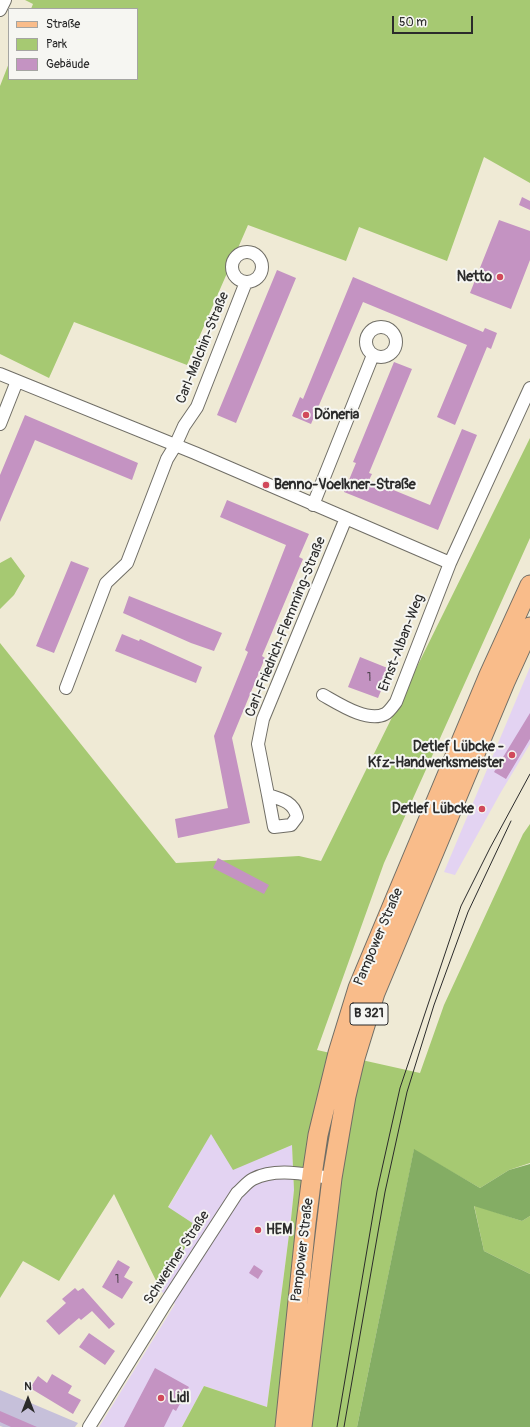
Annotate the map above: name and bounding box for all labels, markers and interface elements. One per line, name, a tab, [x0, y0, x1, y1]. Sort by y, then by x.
legend	[8, 8, 138, 80]
scale bar	[394, 8, 475, 34]
text: 50 m	[399, 15, 427, 30]
text: Straße	[46, 17, 80, 32]
text: Park	[46, 37, 67, 52]
text: Gebäude	[46, 57, 89, 72]
place label: Netto	[457, 269, 492, 285]
marker: Netto	[495, 272, 505, 282]
street label: Carl-Malchin-Straße	[173, 290, 233, 406]
place label: Döneria	[314, 407, 359, 423]
marker: Döneria	[301, 410, 311, 420]
place label: Benno-Voelkner-Straße	[274, 477, 416, 493]
marker: Benno-Voelkner-Straße	[261, 480, 271, 490]
street label: Carl-Friedrich-Flemming-Straße	[242, 534, 330, 720]
street label: Ernst-Alban-Weg	[376, 592, 428, 694]
house number: 1	[367, 671, 371, 685]
place label: Detlef Lübcke - Kfz-Handwerksmeister	[368, 739, 504, 772]
marker: Detlef Lübcke - Kfz-Handwerksmeister	[507, 750, 517, 760]
place label: Detlef Lübcke	[392, 801, 474, 817]
marker: Detlef Lübcke	[477, 804, 487, 814]
street label: Pampower Straße	[351, 886, 407, 988]
road number: B 321	[350, 1003, 388, 1025]
street label: Pampower Straße	[288, 1197, 318, 1303]
street label: Schweriner Straße	[140, 1208, 214, 1308]
place label: HEM	[266, 1222, 292, 1238]
marker: HEM	[253, 1225, 263, 1235]
house number: 1	[115, 1273, 119, 1287]
north arrow	[8, 1379, 48, 1419]
text: N	[24, 1380, 32, 1393]
place label: Lidl	[169, 1390, 190, 1406]
marker: Lidl	[156, 1393, 166, 1403]

